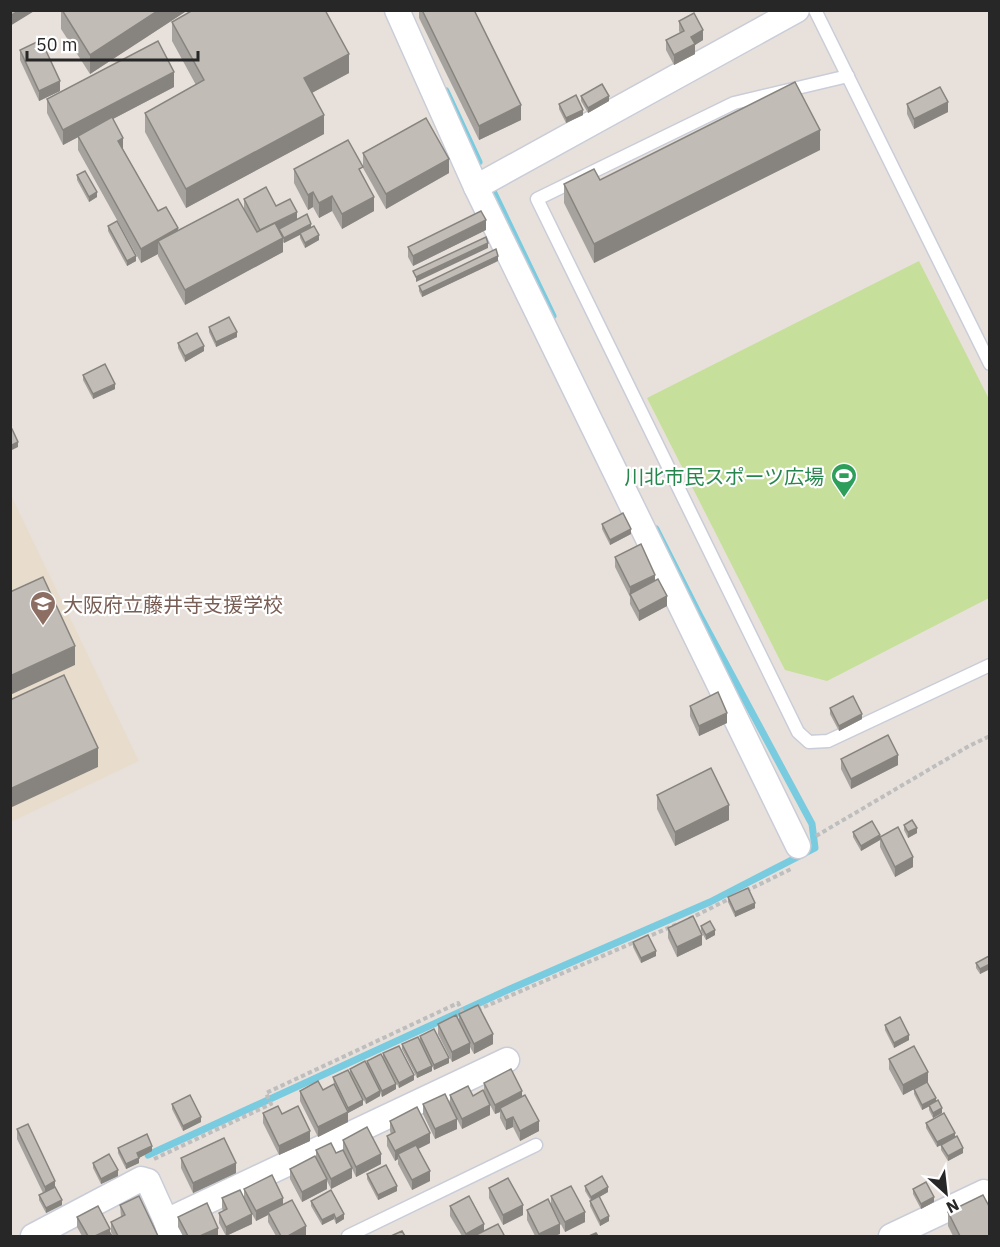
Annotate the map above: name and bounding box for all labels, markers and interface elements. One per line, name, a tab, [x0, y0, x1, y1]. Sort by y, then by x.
scale bar	[27, 24, 198, 62]
text: 50 m	[36, 33, 78, 56]
sports icon: 川北市民スポーツ広場	[829, 461, 859, 499]
place label: 川北市民スポーツ広場	[624, 463, 824, 490]
school or university icon: 大阪府立藤井寺支援学校	[28, 589, 58, 627]
place label: 大阪府立藤井寺支援学校	[63, 591, 283, 618]
north arrow	[916, 1163, 976, 1223]
text: N	[943, 1195, 963, 1218]

